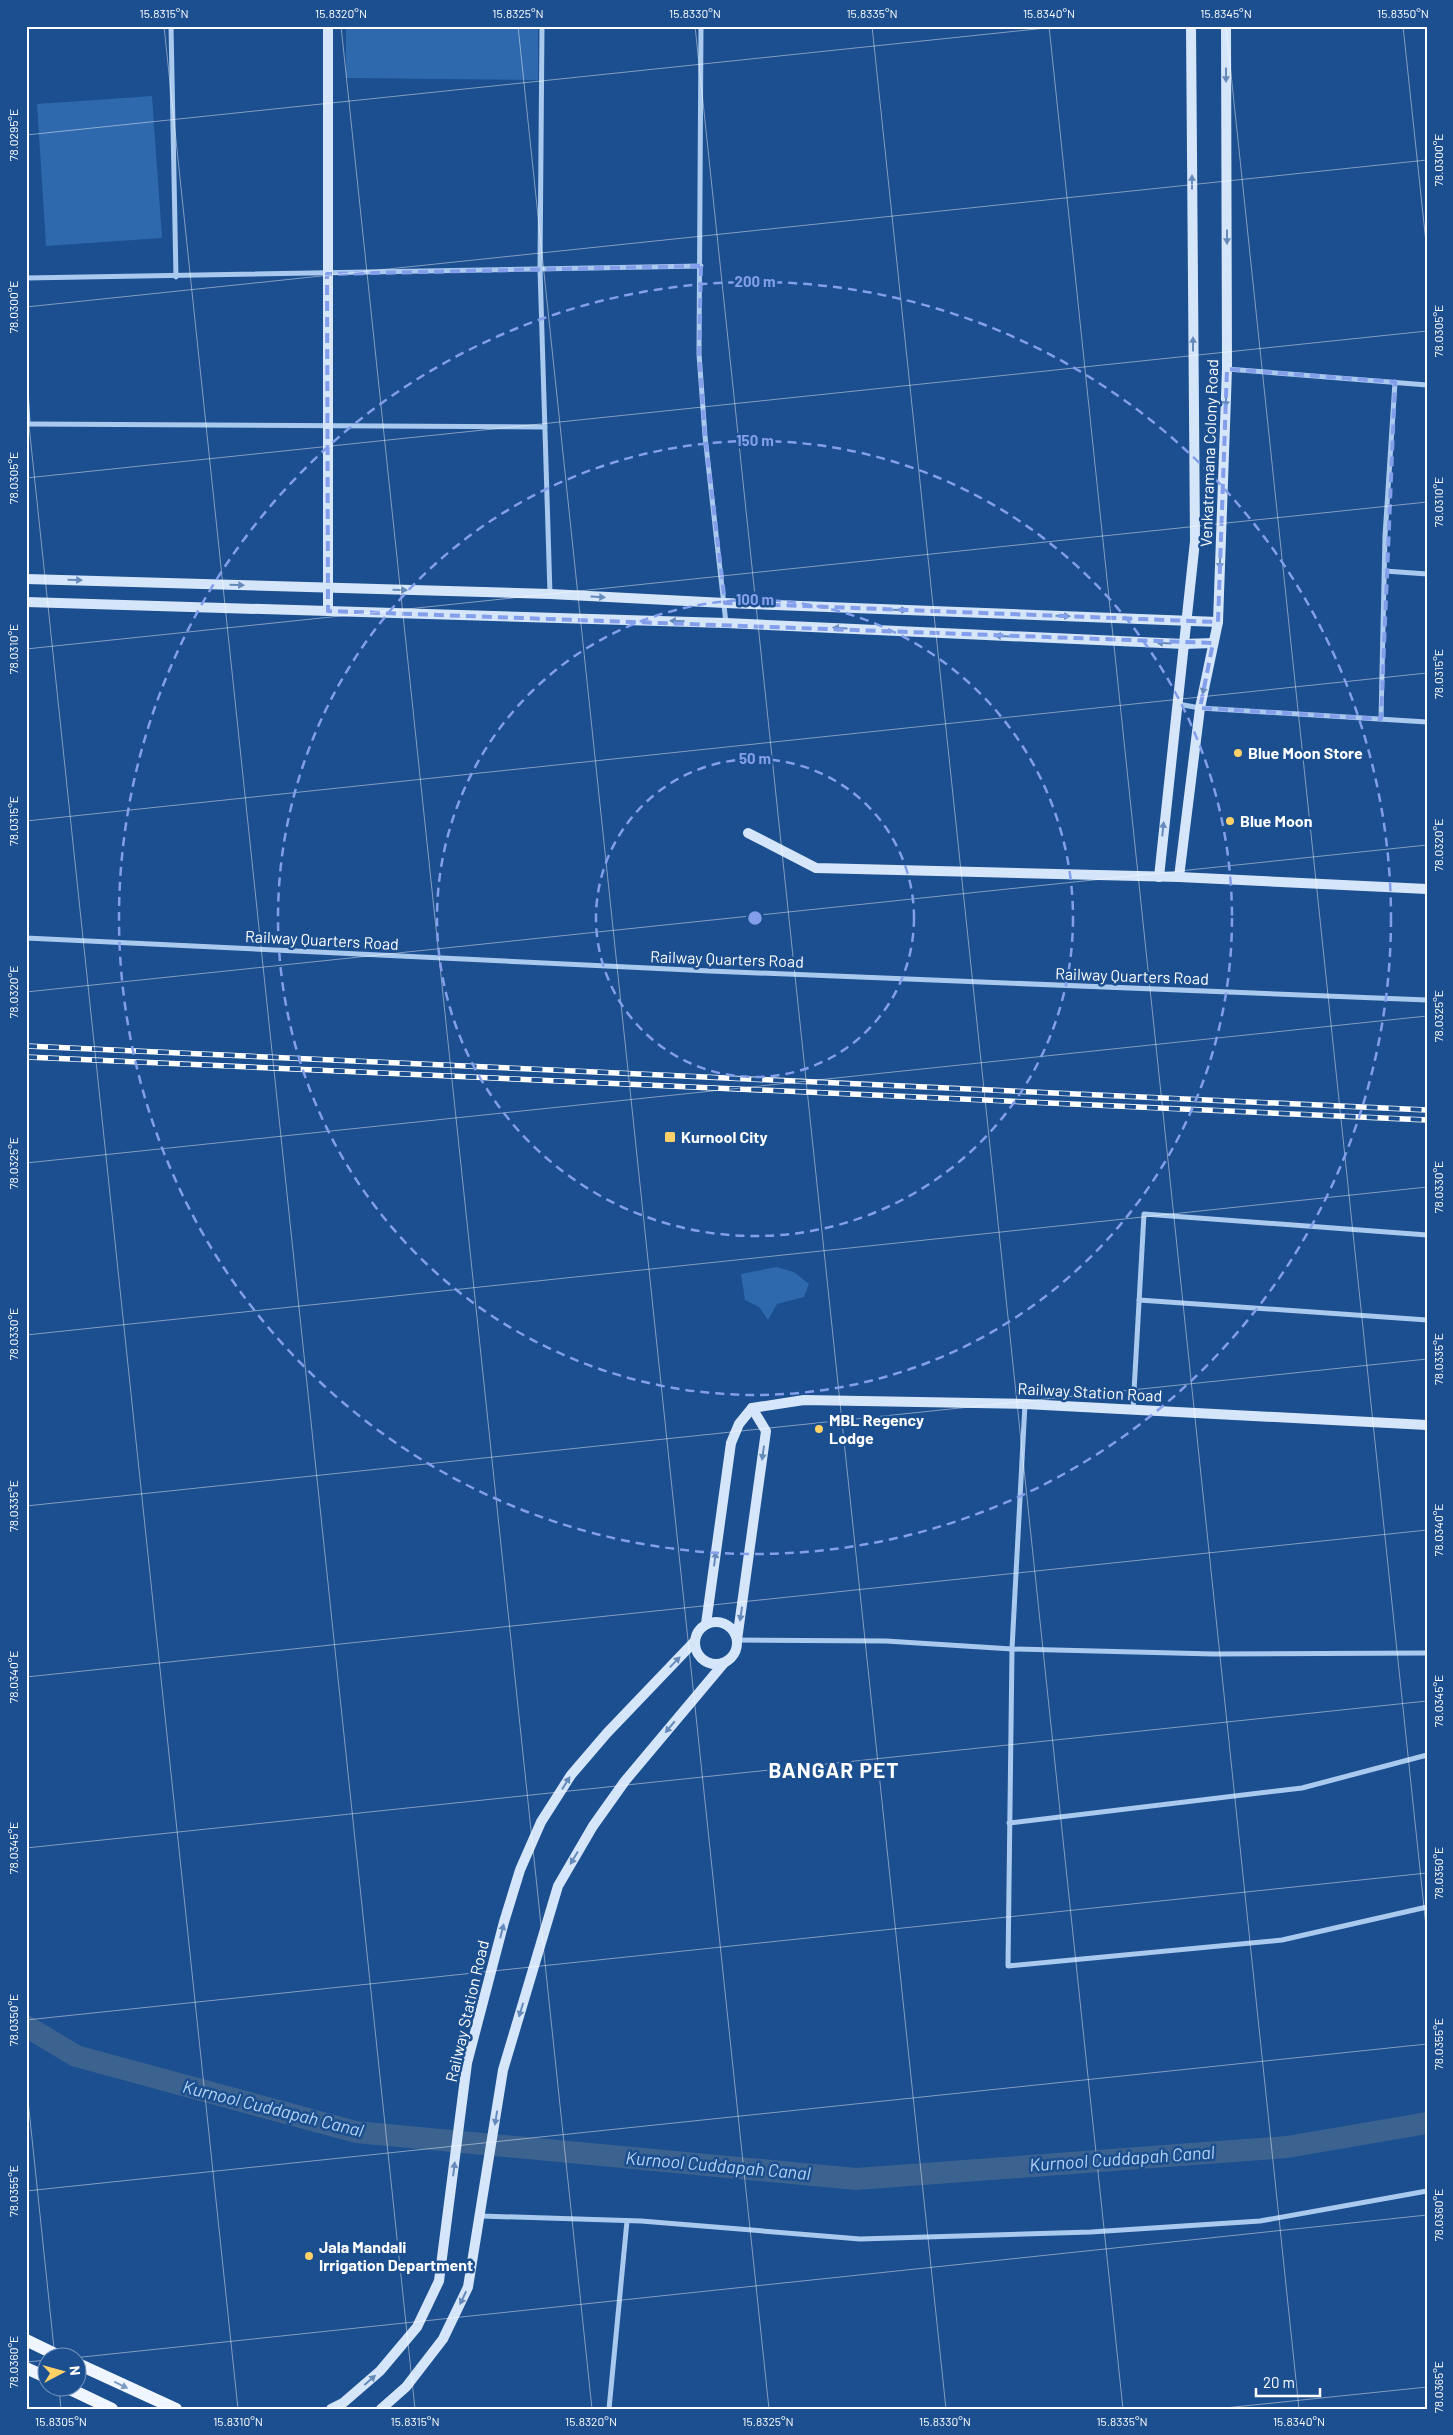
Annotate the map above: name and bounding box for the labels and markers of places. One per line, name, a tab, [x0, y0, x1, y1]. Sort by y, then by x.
place label: Blue Moon Store	[1248, 743, 1363, 762]
marker: Blue Moon Store	[1232, 747, 1244, 759]
place label: Blue Moon	[1240, 811, 1313, 830]
marker: Blue Moon	[1224, 815, 1236, 827]
centre of rings	[746, 909, 764, 927]
place label: Kurnool City	[681, 1127, 767, 1146]
marker: Kurnool City	[663, 1130, 677, 1144]
place label: MBL Regency Lodge	[829, 1410, 924, 1447]
marker: MBL Regency Lodge	[813, 1423, 825, 1435]
place label: Jala Mandali Irrigation Department	[319, 2237, 473, 2274]
marker: Jala Mandali Irrigation Department	[303, 2250, 315, 2262]

